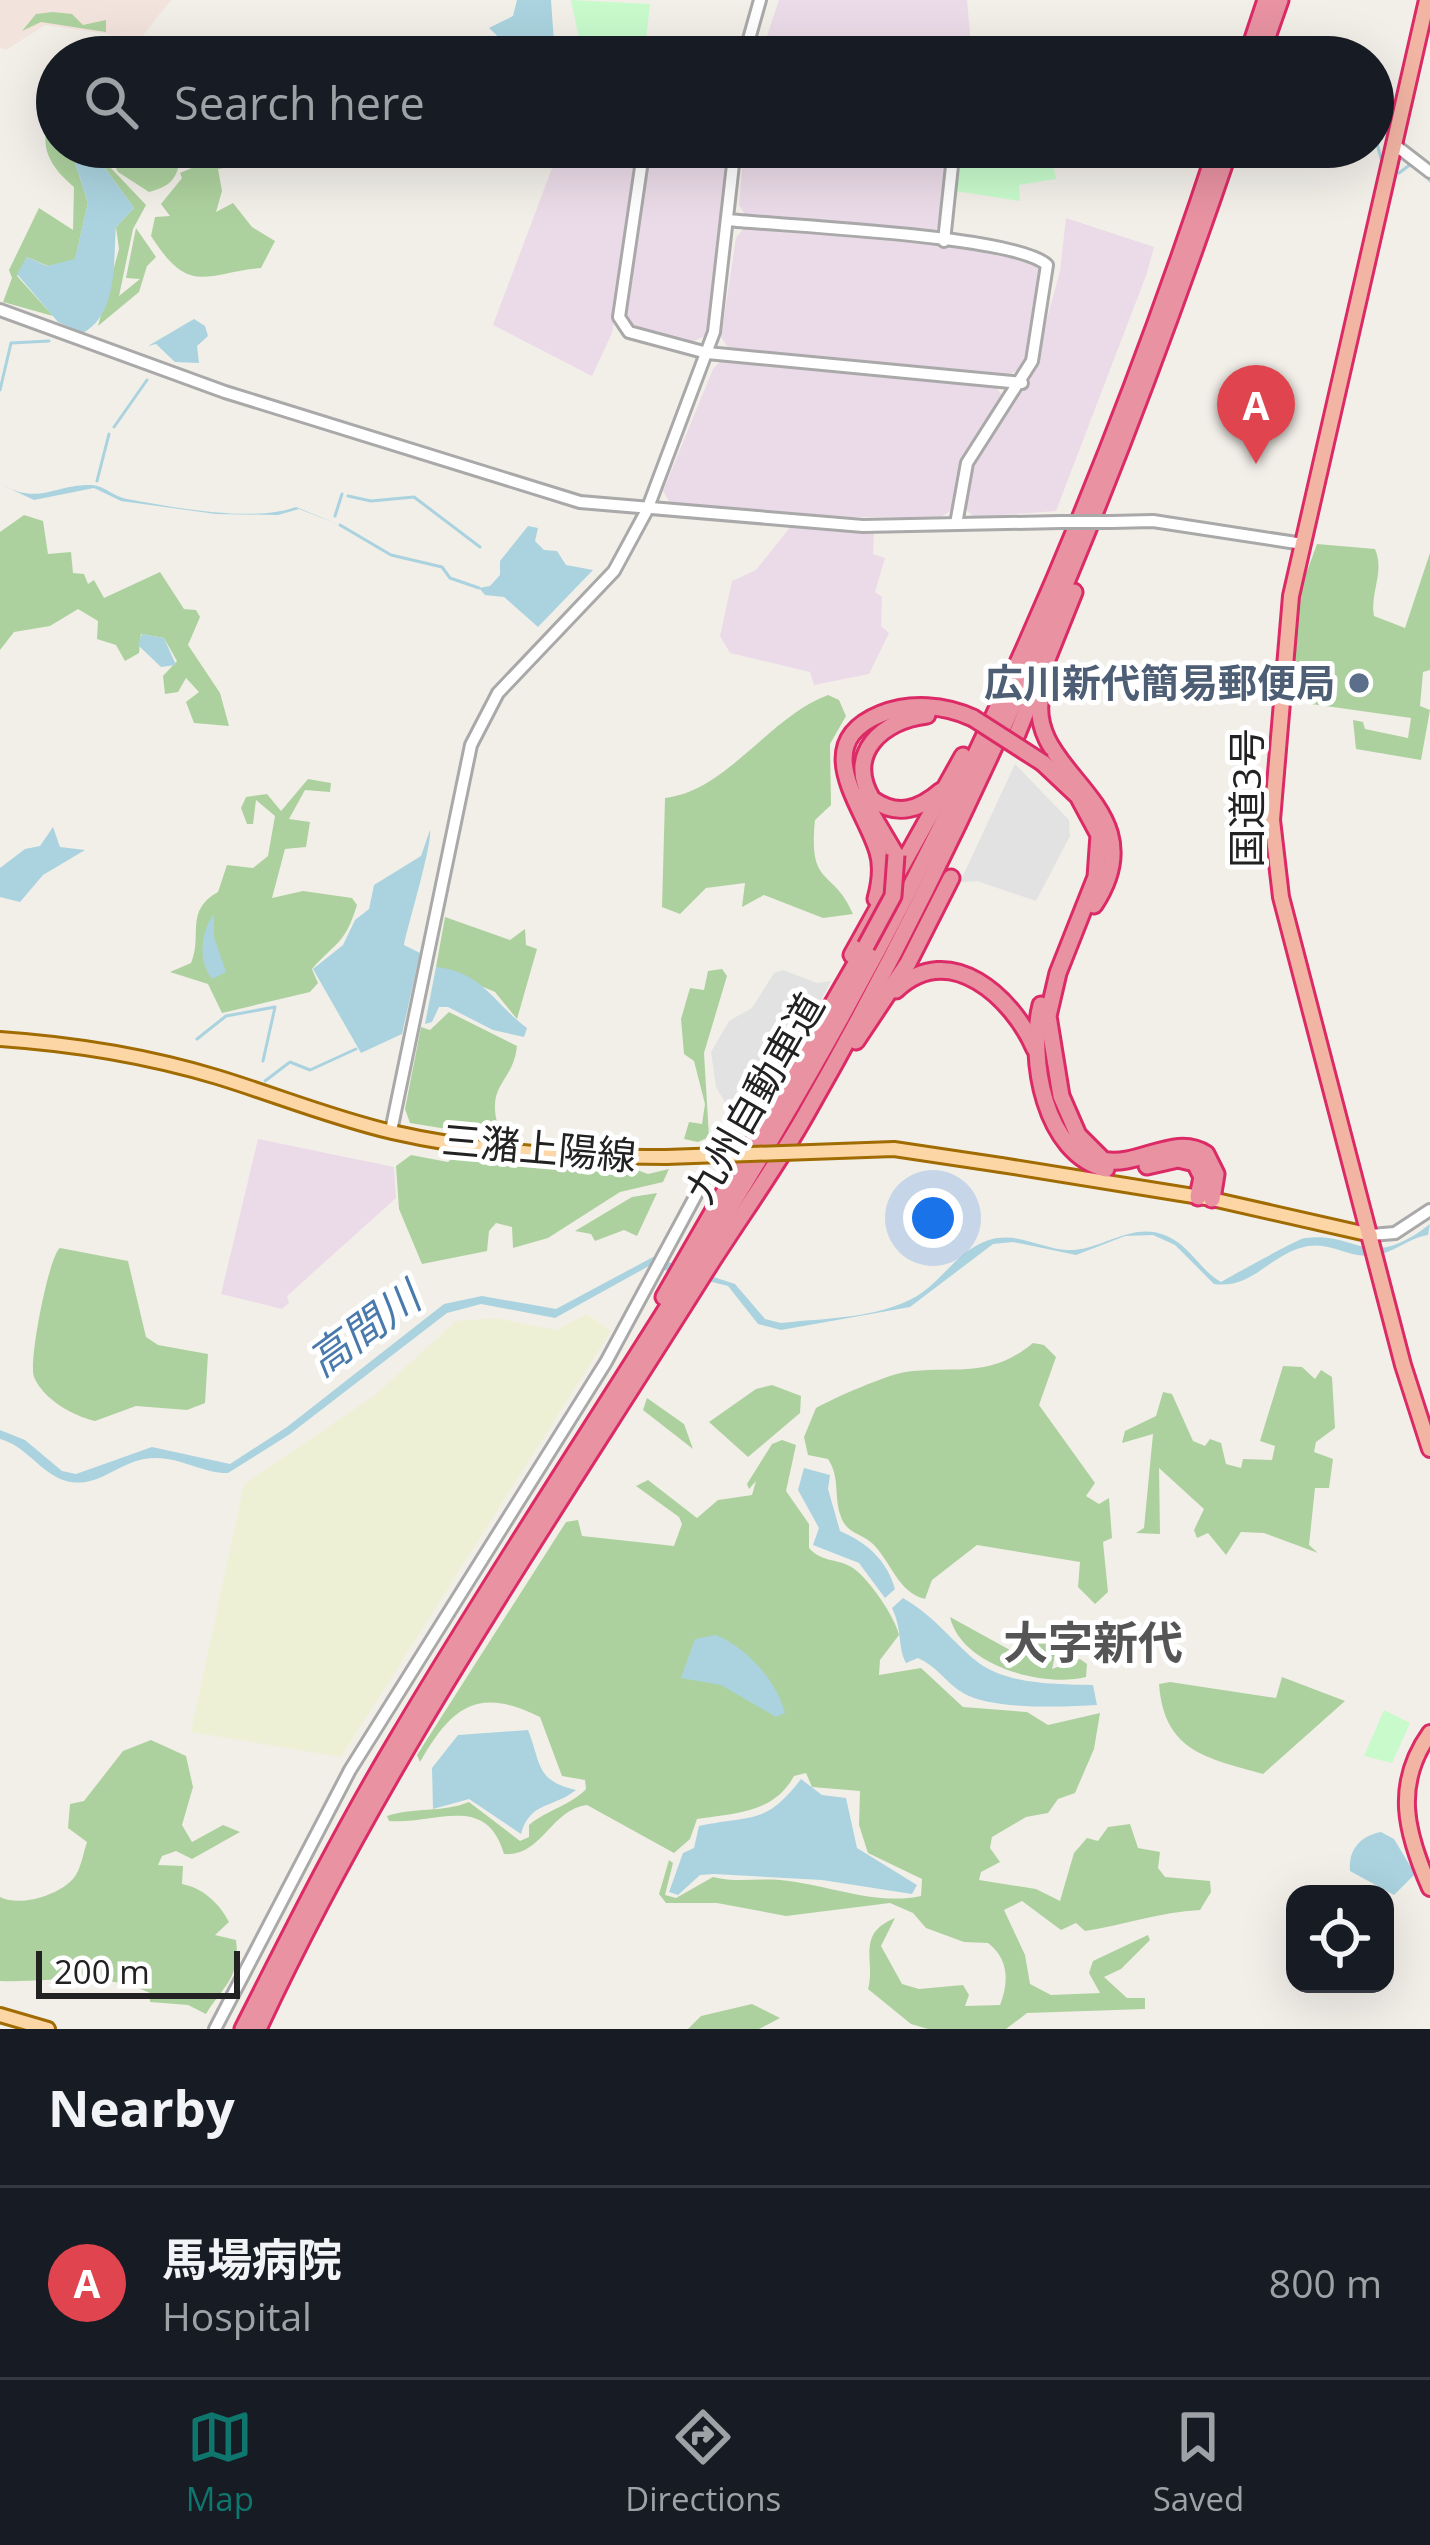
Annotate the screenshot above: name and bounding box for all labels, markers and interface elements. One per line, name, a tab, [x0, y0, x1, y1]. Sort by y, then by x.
search box	[36, 36, 1394, 168]
icon: search	[78, 69, 144, 135]
text: Search here	[174, 72, 425, 133]
pin: A	[1217, 365, 1295, 464]
place label: 広川新代簡易郵便局	[984, 655, 1335, 708]
marker: 広川新代簡易郵便局	[1346, 670, 1372, 696]
street label: 国道3号	[1219, 728, 1272, 868]
street label: 九州自動車道	[672, 983, 835, 1212]
street label: 三潴上陽線	[440, 1112, 639, 1181]
your location	[903, 1188, 963, 1248]
water label: 高間川	[295, 1265, 434, 1388]
district label: 大字新代	[1003, 1611, 1183, 1672]
map controls	[1286, 1885, 1394, 1993]
button: locate	[1286, 1885, 1394, 1993]
scale bar	[36, 1945, 240, 1998]
text: 200 m	[54, 1949, 150, 1994]
text: Nearby	[48, 2072, 235, 2142]
text: 馬場病院	[162, 2228, 342, 2289]
text: A	[74, 2256, 100, 2309]
text: 800 m	[1269, 2256, 1382, 2309]
text: Hospital	[162, 2289, 312, 2342]
tab: Map	[186, 2404, 254, 2521]
tab: Directions	[625, 2404, 781, 2521]
tab: Saved	[1153, 2404, 1244, 2521]

